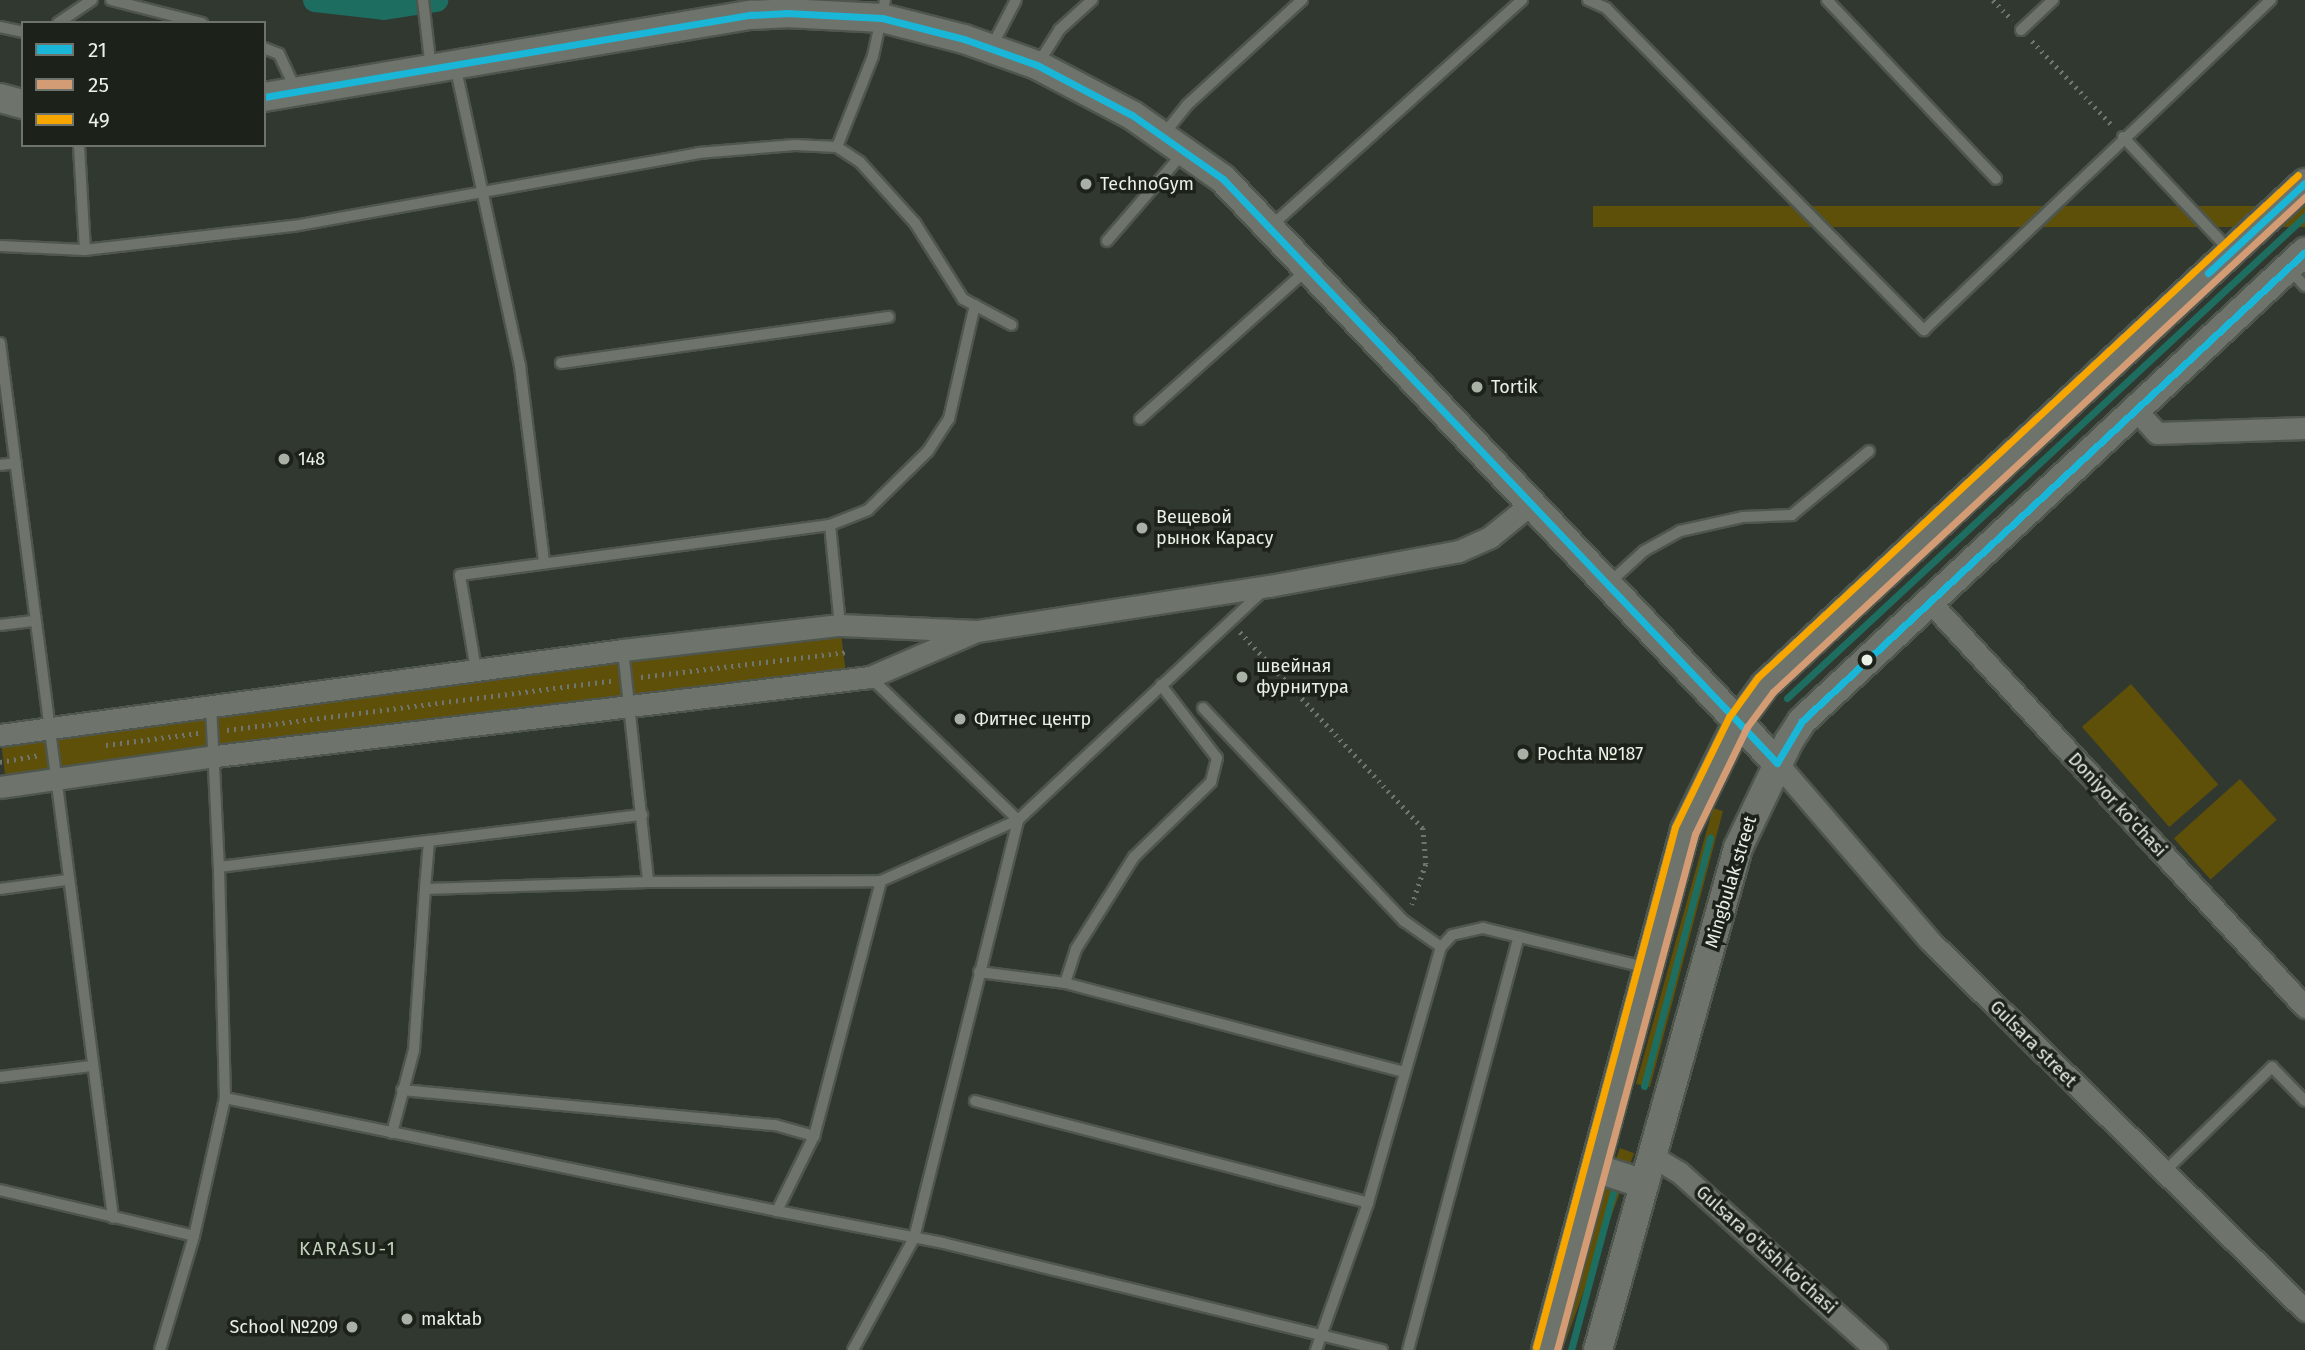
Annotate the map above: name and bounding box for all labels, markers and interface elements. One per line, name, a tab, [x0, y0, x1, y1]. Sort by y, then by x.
legend	[21, 21, 266, 147]
text: 21	[88, 37, 107, 63]
text: 25	[88, 72, 109, 98]
text: 49	[88, 107, 110, 133]
place label: TechnoGym	[1100, 173, 1194, 195]
marker: TechnoGym	[1078, 176, 1094, 192]
place label: Tortik	[1491, 376, 1538, 398]
marker: Tortik	[1469, 379, 1485, 395]
place label: 148	[298, 448, 325, 470]
marker: 148	[276, 451, 292, 467]
place label: Вещевой рынок Карасу	[1156, 507, 1273, 550]
marker: Вещевой рынок Карасу	[1134, 520, 1150, 536]
unlabelled marker	[1860, 653, 1874, 667]
place label: швейная фурнитура	[1256, 656, 1349, 698]
marker: швейная фурнитура	[1234, 669, 1250, 685]
place label: Фитнес центр	[974, 708, 1091, 730]
marker: Фитнес центр	[952, 711, 968, 727]
place label: Pochta №187	[1537, 743, 1643, 765]
marker: Pochta №187	[1515, 746, 1531, 762]
street label: Doniyor ko'chasi	[2063, 749, 2171, 861]
street label: Mingbulak street	[1701, 814, 1761, 950]
street label: Gulsara street	[1985, 996, 2081, 1092]
street label: Gulsara o'tish ko'chasi	[1691, 1181, 1841, 1319]
district label: KARASU-1	[300, 1238, 396, 1260]
place label: maktab	[421, 1308, 482, 1330]
marker: maktab	[399, 1311, 415, 1327]
place label: School №209	[230, 1316, 338, 1338]
marker: School №209	[344, 1319, 360, 1335]

